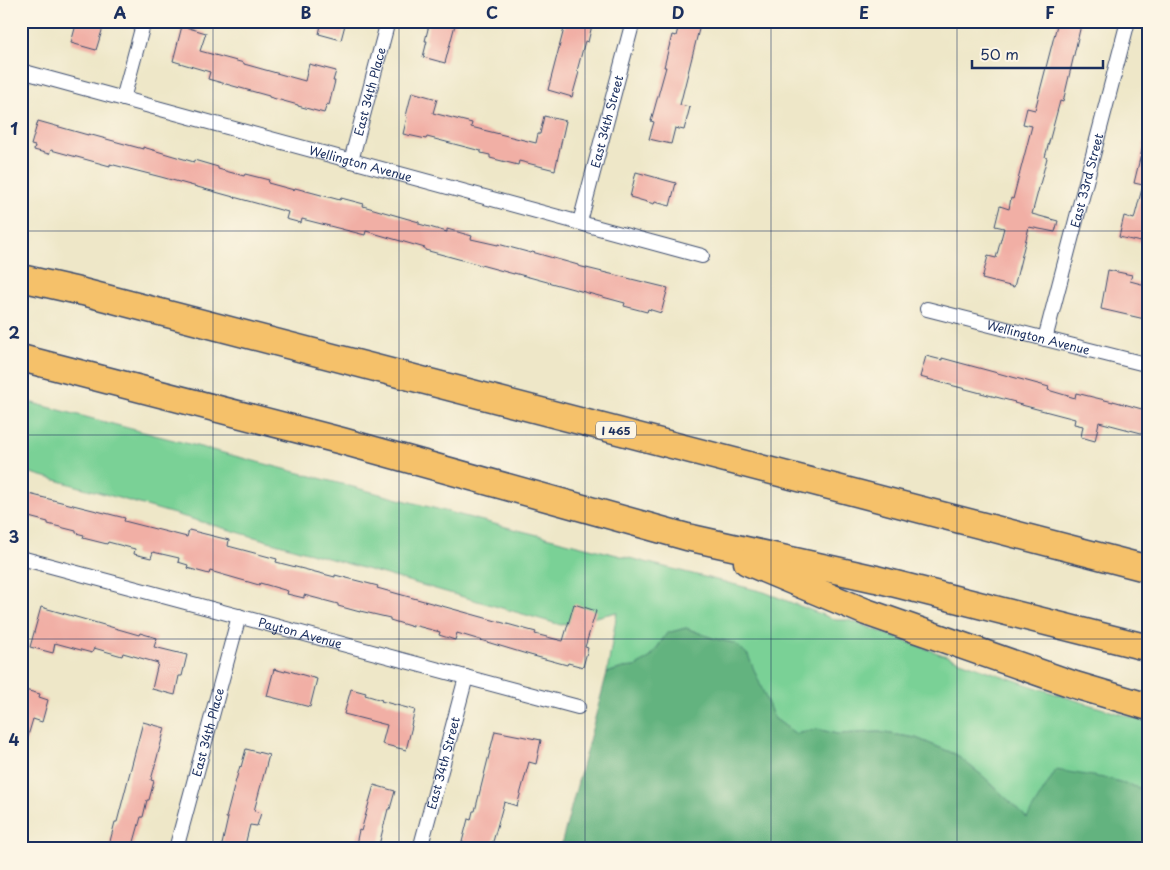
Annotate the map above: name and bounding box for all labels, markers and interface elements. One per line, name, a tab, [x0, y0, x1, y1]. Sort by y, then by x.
text: A	[114, 0, 127, 24]
text: B	[301, 0, 312, 24]
text: C	[486, 0, 498, 24]
text: D	[672, 0, 684, 24]
text: E	[859, 0, 869, 24]
text: F	[1045, 0, 1055, 24]
scale bar	[972, 38, 1104, 70]
text: 50 m	[980, 42, 1019, 65]
street label: East 34th Place	[349, 45, 390, 138]
street label: East 34th Street	[586, 73, 627, 170]
text: 1	[10, 116, 18, 140]
street label: East 33rd Street	[1065, 131, 1107, 229]
street label: Wellington Avenue	[307, 141, 415, 186]
street label: Wellington Avenue	[985, 315, 1092, 359]
text: 2	[8, 320, 20, 344]
road number: I 465	[596, 422, 636, 438]
text: 3	[9, 524, 19, 548]
street label: Payton Avenue	[256, 613, 345, 653]
street label: East 34th Place	[187, 685, 228, 779]
street label: East 34th Street	[422, 715, 464, 811]
text: 4	[9, 727, 20, 751]

